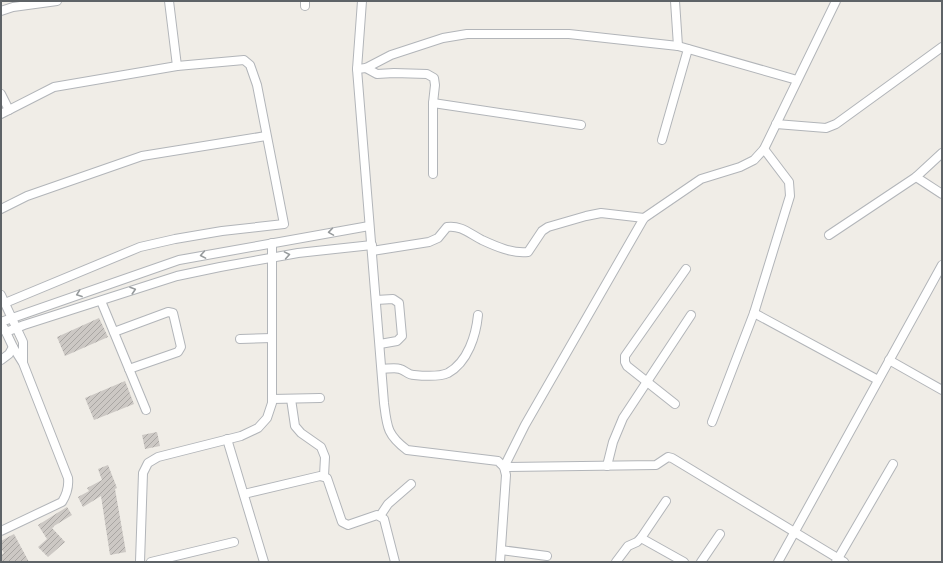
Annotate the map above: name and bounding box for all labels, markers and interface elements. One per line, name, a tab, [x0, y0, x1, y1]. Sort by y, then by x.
one-way arrow	[328, 228, 334, 236]
one-way arrow	[200, 251, 206, 259]
one-way arrow	[284, 251, 290, 259]
one-way arrow	[130, 286, 137, 295]
one-way arrow	[76, 289, 83, 298]

